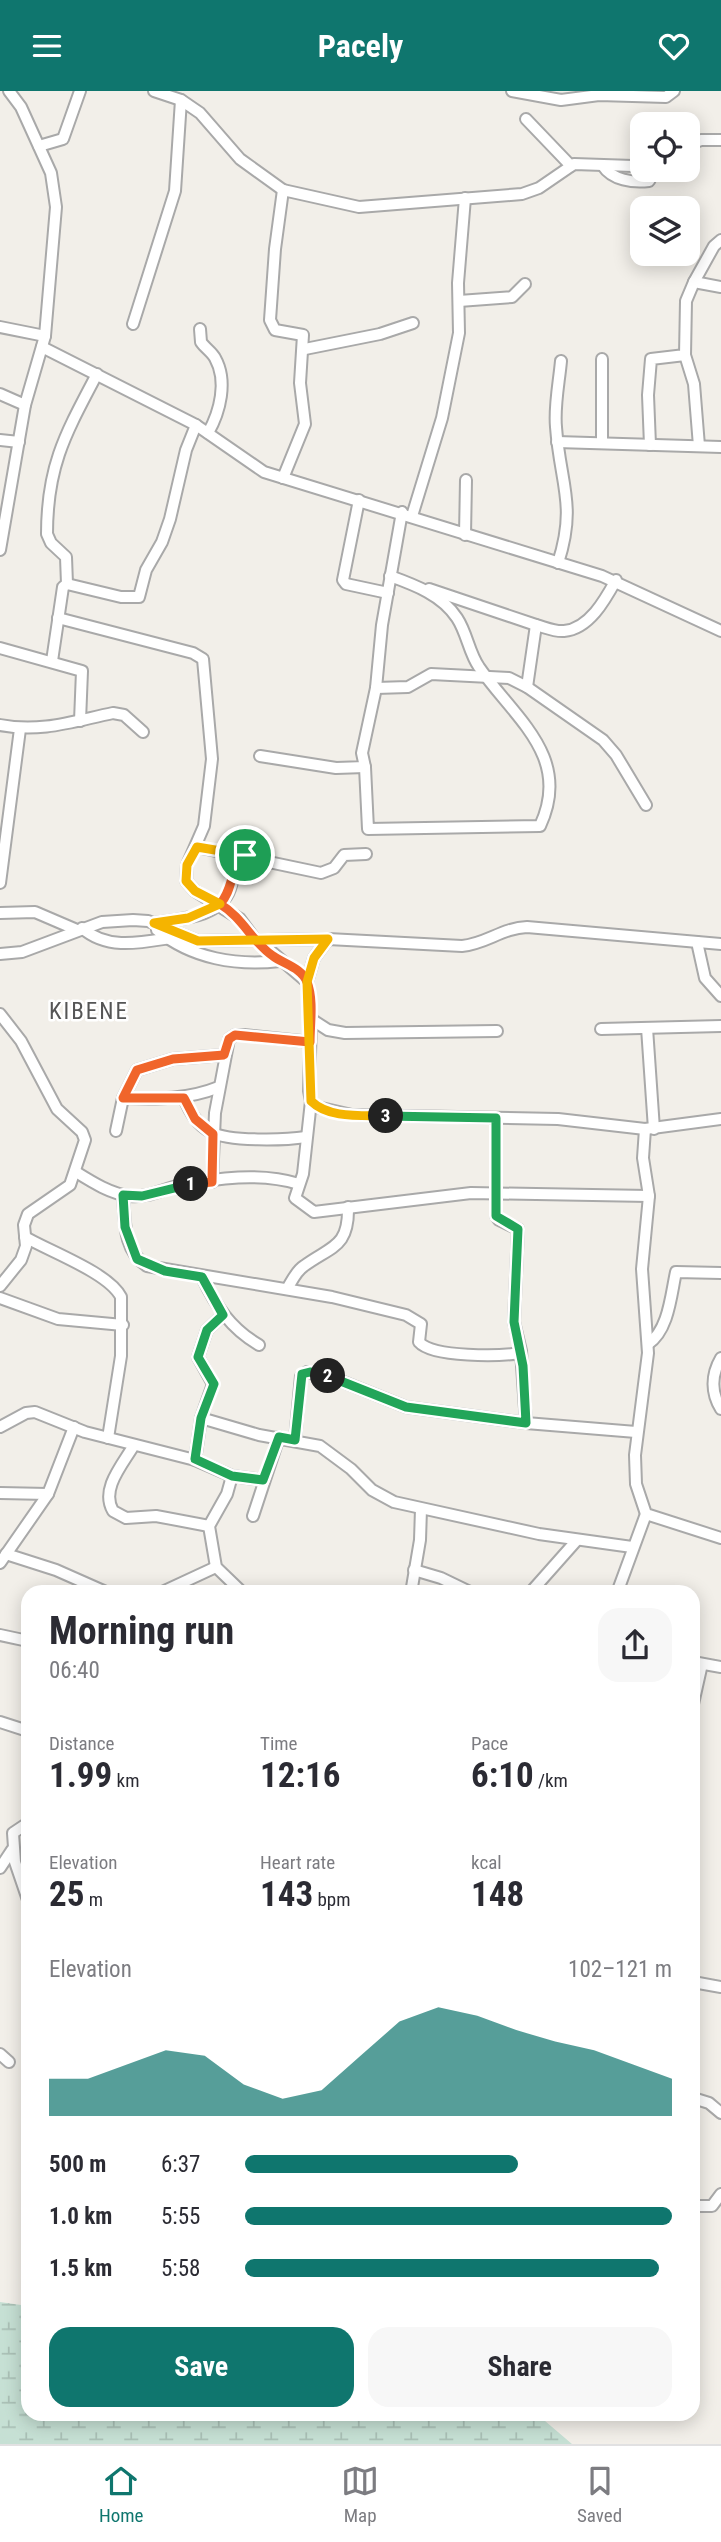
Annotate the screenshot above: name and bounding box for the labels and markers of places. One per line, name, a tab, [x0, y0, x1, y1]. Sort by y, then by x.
pin	[215, 825, 275, 885]
pin: 3	[368, 1098, 404, 1133]
pin: 1	[174, 1167, 208, 1201]
pin: 2	[310, 1359, 346, 1393]

